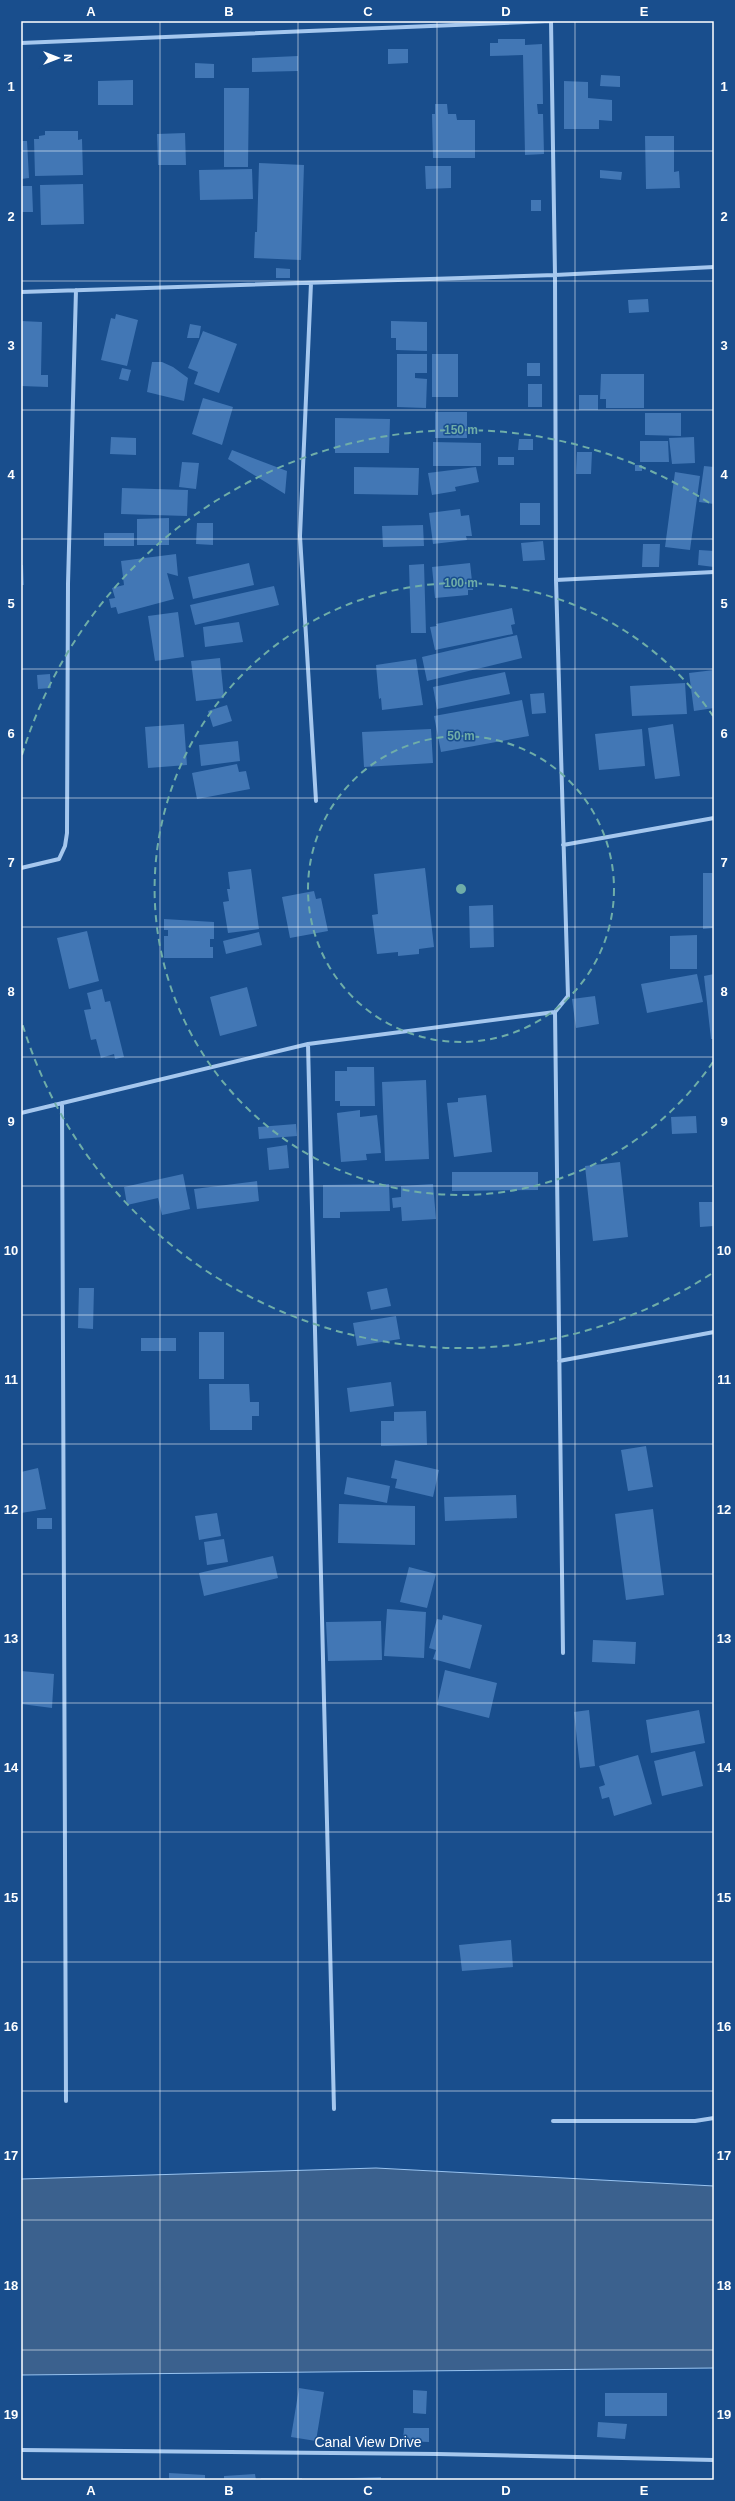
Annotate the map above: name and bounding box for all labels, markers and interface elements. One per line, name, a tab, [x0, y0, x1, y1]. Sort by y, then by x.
text: A	[86, 4, 96, 19]
text: B	[224, 4, 234, 19]
text: C	[363, 4, 373, 19]
text: D	[501, 4, 511, 19]
text: E	[640, 4, 649, 19]
north arrow	[38, 38, 78, 78]
text: N	[62, 54, 74, 62]
text: 1	[7, 79, 15, 94]
text: 1	[720, 79, 728, 94]
text: 2	[7, 209, 15, 224]
text: 2	[720, 209, 728, 224]
text: 3	[7, 338, 15, 353]
text: 3	[720, 338, 728, 353]
text: 150 m	[444, 423, 478, 437]
text: 4	[7, 467, 15, 482]
text: 4	[720, 467, 728, 482]
text: 100 m	[444, 576, 478, 590]
text: 5	[7, 596, 15, 611]
text: 5	[720, 596, 728, 611]
text: 6	[7, 726, 15, 741]
text: 6	[720, 726, 728, 741]
text: 50 m	[447, 729, 475, 743]
text: 7	[7, 855, 15, 870]
text: 7	[720, 855, 728, 870]
centre of rings	[454, 882, 468, 896]
text: 8	[7, 984, 15, 999]
text: 8	[720, 984, 728, 999]
text: 9	[7, 1114, 15, 1129]
text: 9	[720, 1114, 728, 1129]
text: 10	[4, 1243, 18, 1258]
text: 10	[717, 1243, 731, 1258]
text: 11	[4, 1372, 18, 1387]
text: 11	[717, 1372, 731, 1387]
text: 12	[4, 1502, 18, 1517]
text: 12	[717, 1502, 731, 1517]
text: 13	[4, 1631, 18, 1646]
text: 13	[717, 1631, 731, 1646]
text: 14	[4, 1760, 19, 1775]
text: 14	[717, 1760, 732, 1775]
text: 15	[4, 1890, 18, 1905]
text: 15	[717, 1890, 731, 1905]
text: 16	[4, 2019, 18, 2034]
text: 16	[717, 2019, 731, 2034]
text: 17	[4, 2148, 18, 2163]
text: 17	[717, 2148, 731, 2163]
text: 18	[4, 2278, 18, 2293]
text: 18	[717, 2278, 731, 2293]
text: 19	[4, 2407, 18, 2422]
text: 19	[717, 2407, 731, 2422]
street label: Canal View Drive	[314, 2434, 422, 2450]
text: A	[86, 2483, 96, 2498]
text: B	[224, 2483, 234, 2498]
text: C	[363, 2483, 373, 2498]
text: D	[501, 2483, 511, 2498]
text: E	[640, 2483, 649, 2498]

